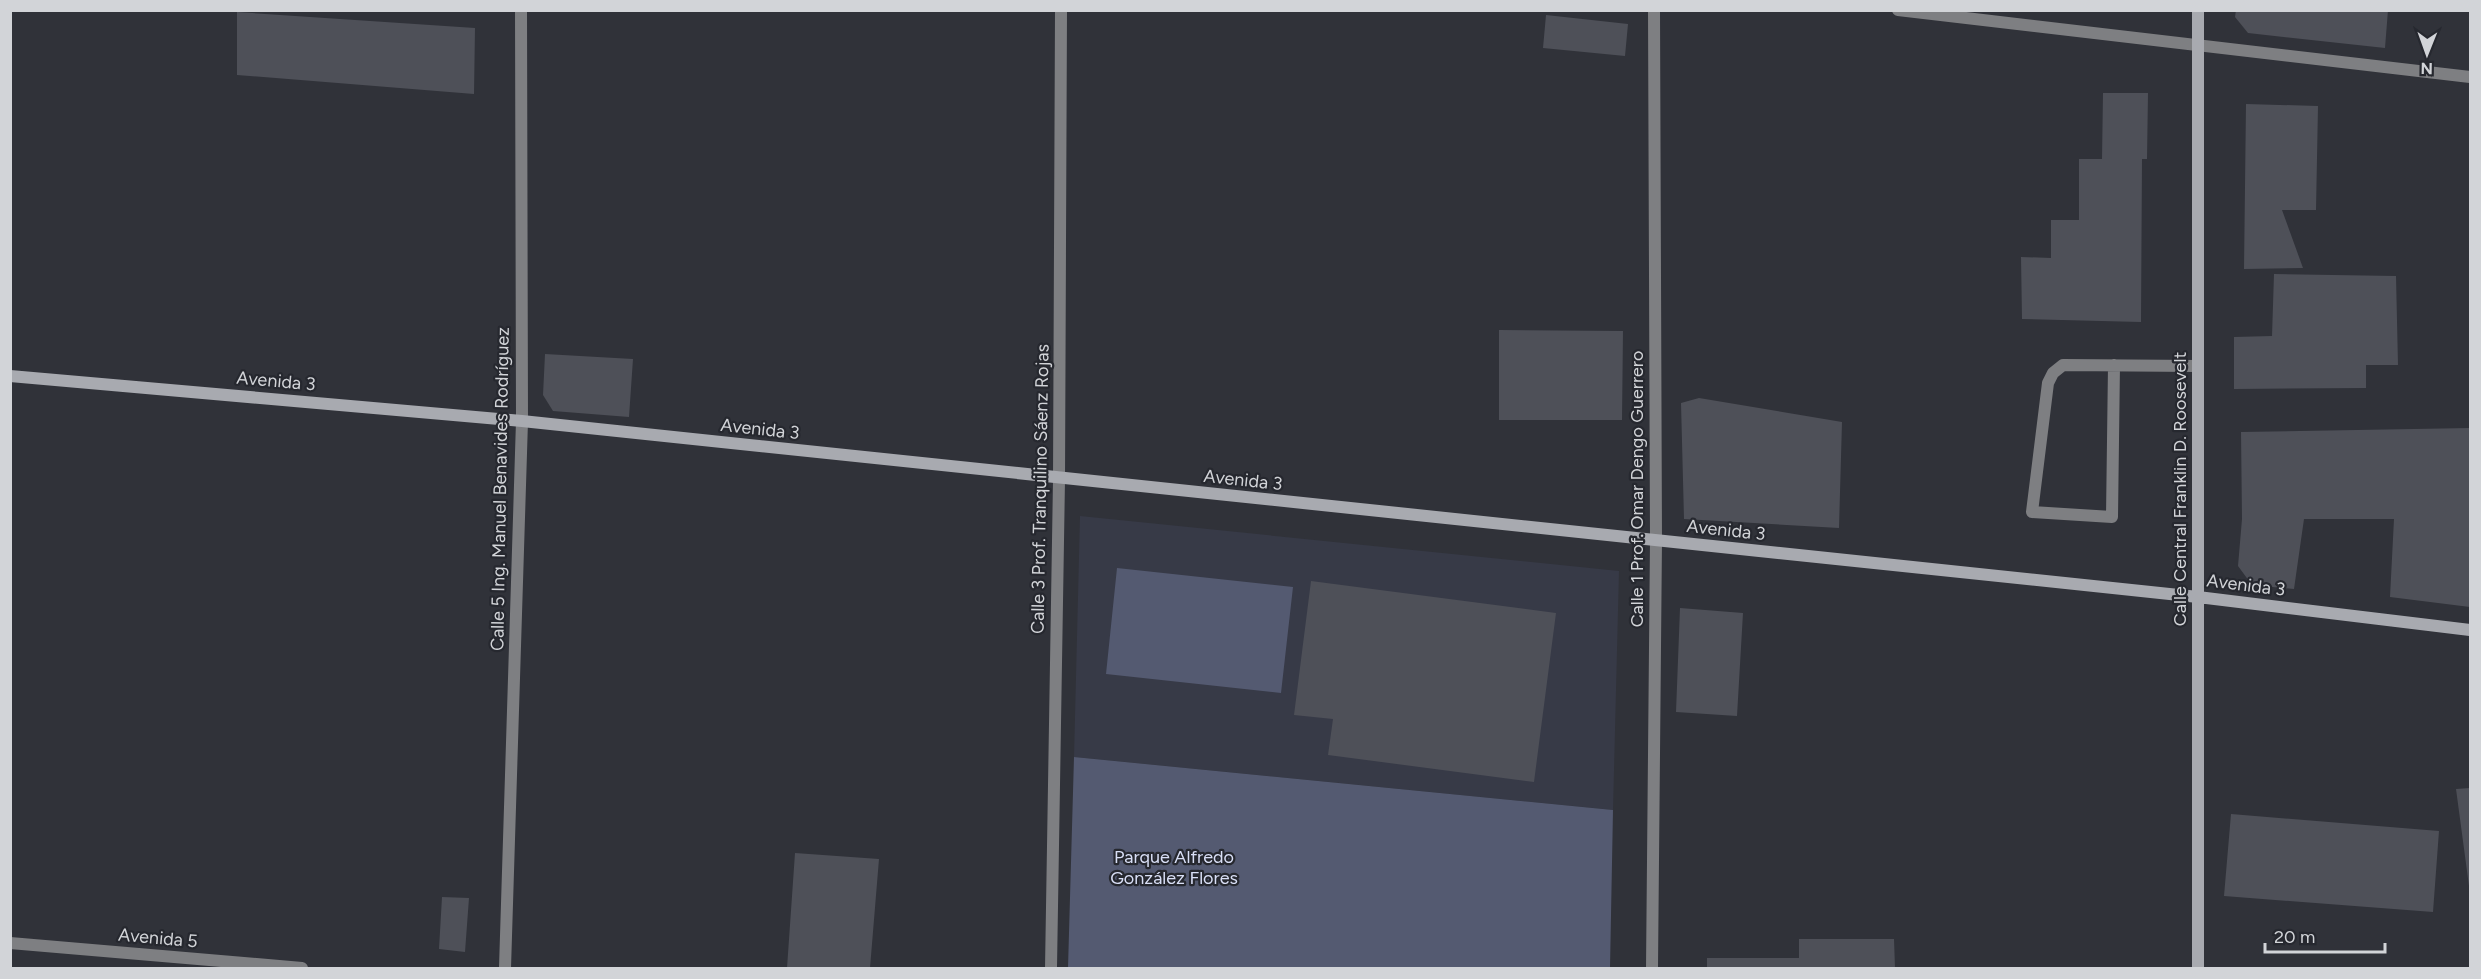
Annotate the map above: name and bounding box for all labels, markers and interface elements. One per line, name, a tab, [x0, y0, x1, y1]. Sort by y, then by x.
north arrow	[2397, 24, 2457, 84]
text: N	[2420, 59, 2433, 78]
street label: Calle 5 Ing. Manuel Benavides Rodríguez	[486, 327, 514, 651]
street label: Calle 3 Prof. Tranquilino Sáenz Rojas	[1026, 344, 1054, 634]
street label: Calle 1 Prof. Omar Dengo Guerrero	[1626, 351, 1648, 627]
street label: Calle Central Franklin D. Roosevelt	[2169, 352, 2191, 626]
street label: Avenida 3	[236, 367, 316, 395]
street label: Avenida 3	[719, 414, 801, 444]
street label: Avenida 3	[1202, 465, 1284, 495]
street label: Avenida 3	[1685, 515, 1767, 545]
street label: Avenida 3	[2205, 569, 2287, 601]
park label: Parque Alfredo González Flores	[1110, 846, 1238, 889]
scale bar	[2265, 916, 2385, 954]
street label: Avenida 5	[117, 924, 199, 952]
text: 20 m	[2274, 926, 2315, 948]

